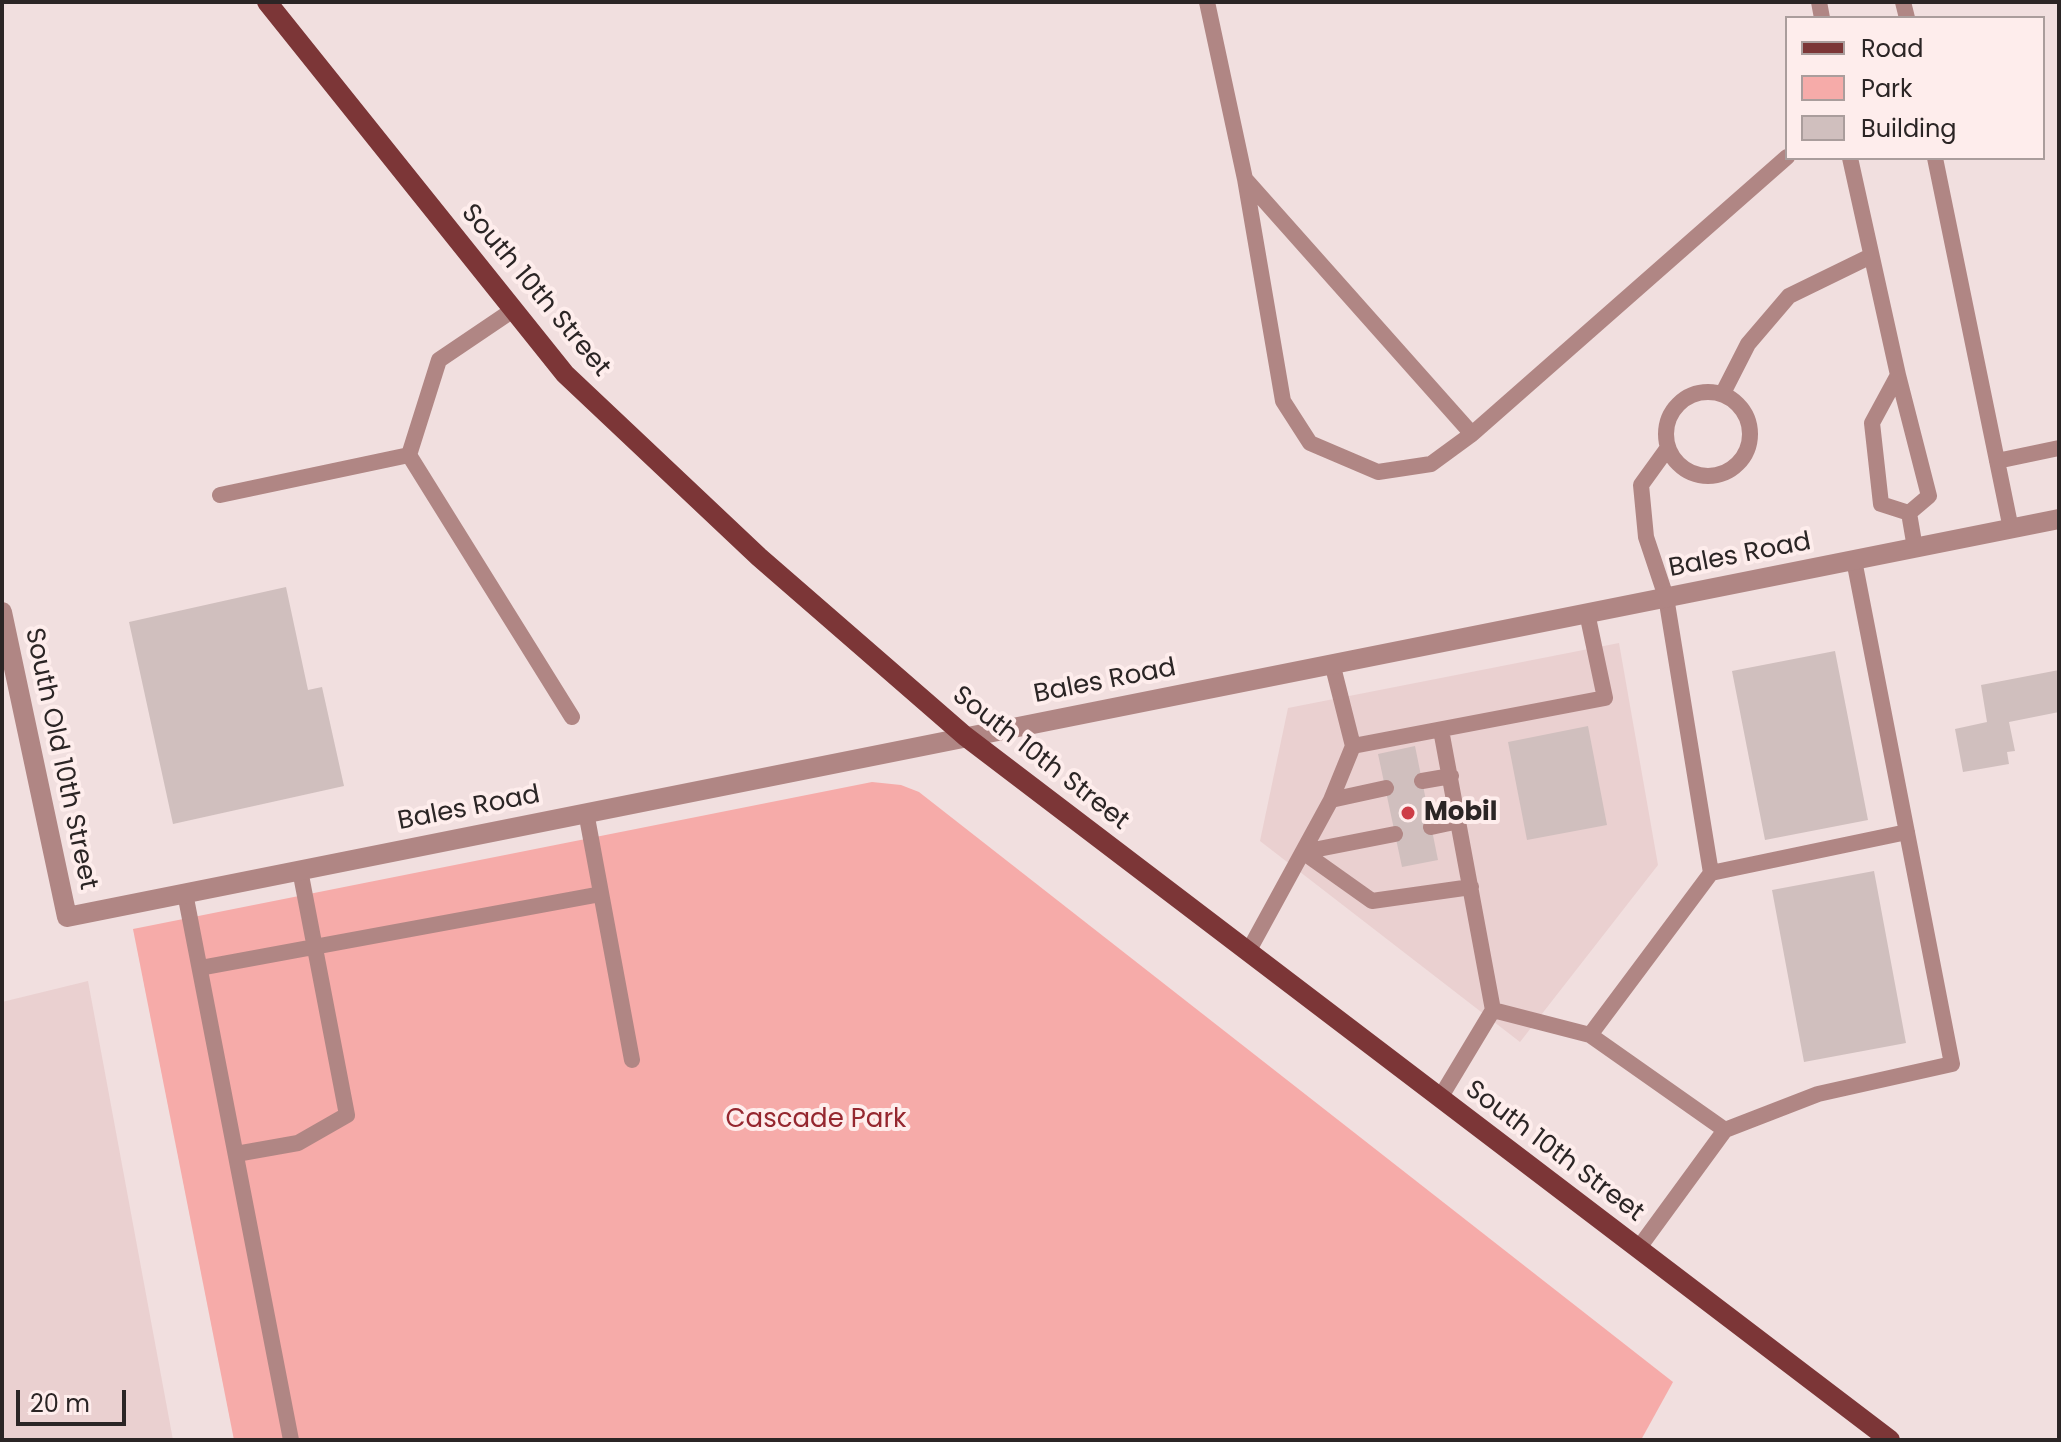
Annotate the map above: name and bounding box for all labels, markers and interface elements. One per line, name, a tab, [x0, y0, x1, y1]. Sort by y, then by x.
legend	[1785, 16, 2045, 160]
text: Road	[1861, 32, 1923, 65]
text: Park	[1861, 72, 1912, 105]
text: Building	[1861, 112, 1957, 145]
street label: South 10th Street	[454, 198, 616, 384]
street label: Bales Road	[1666, 527, 1814, 585]
street label: South Old 10th Street	[17, 625, 103, 893]
street label: Bales Road	[1031, 653, 1179, 711]
street label: South 10th Street	[946, 680, 1134, 838]
street label: Bales Road	[395, 780, 543, 838]
place label: Mobil	[1424, 797, 1497, 829]
marker: Mobil	[1399, 804, 1417, 822]
street label: South 10th Street	[1459, 1075, 1649, 1229]
park label: Cascade Park	[726, 1104, 906, 1136]
scale bar	[20, 1374, 130, 1424]
text: 20 m	[30, 1387, 90, 1420]

